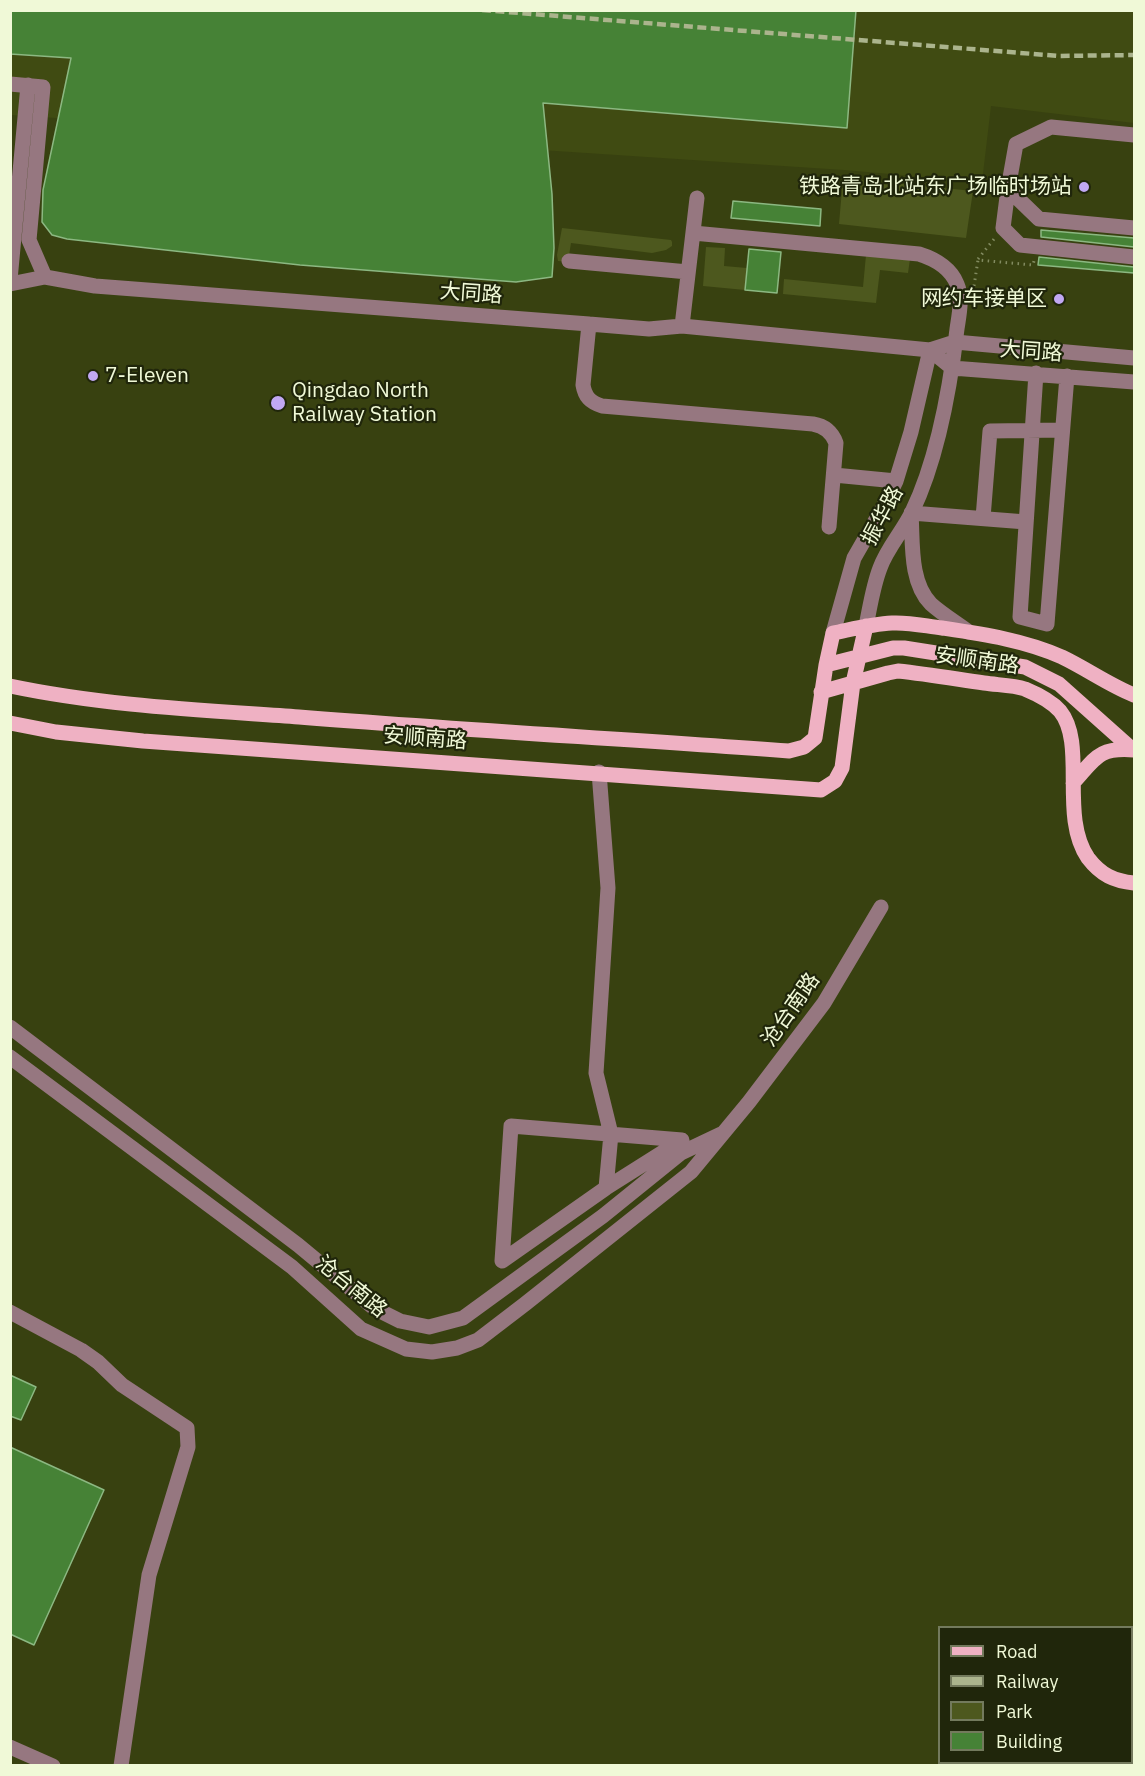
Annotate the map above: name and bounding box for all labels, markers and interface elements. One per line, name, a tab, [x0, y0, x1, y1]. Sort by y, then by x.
place label: 铁路青岛北站东广场临时场站	[799, 174, 1072, 200]
marker: 铁路青岛北站东广场临时场站	[1077, 180, 1091, 194]
street label: 大同路	[439, 279, 503, 309]
place label: 网约车接单区	[921, 286, 1047, 312]
marker: 网约车接单区	[1052, 292, 1066, 306]
street label: 大同路	[999, 337, 1063, 367]
place label: 7-Eleven	[105, 363, 189, 389]
marker: 7-Eleven	[86, 369, 100, 383]
place label: Qingdao North Railway Station	[292, 378, 437, 428]
marker: Qingdao North Railway Station	[269, 394, 287, 412]
street label: 振华路	[857, 482, 909, 550]
street label: 安顺南路	[934, 643, 1020, 679]
street label: 安顺南路	[382, 724, 468, 754]
street label: 沧台南路	[757, 968, 825, 1052]
street label: 沧台南路	[310, 1251, 392, 1323]
legend	[938, 1626, 1133, 1764]
text: Road	[996, 1640, 1037, 1663]
text: Railway	[996, 1670, 1058, 1693]
text: Park	[996, 1700, 1032, 1723]
text: Building	[996, 1730, 1062, 1753]

